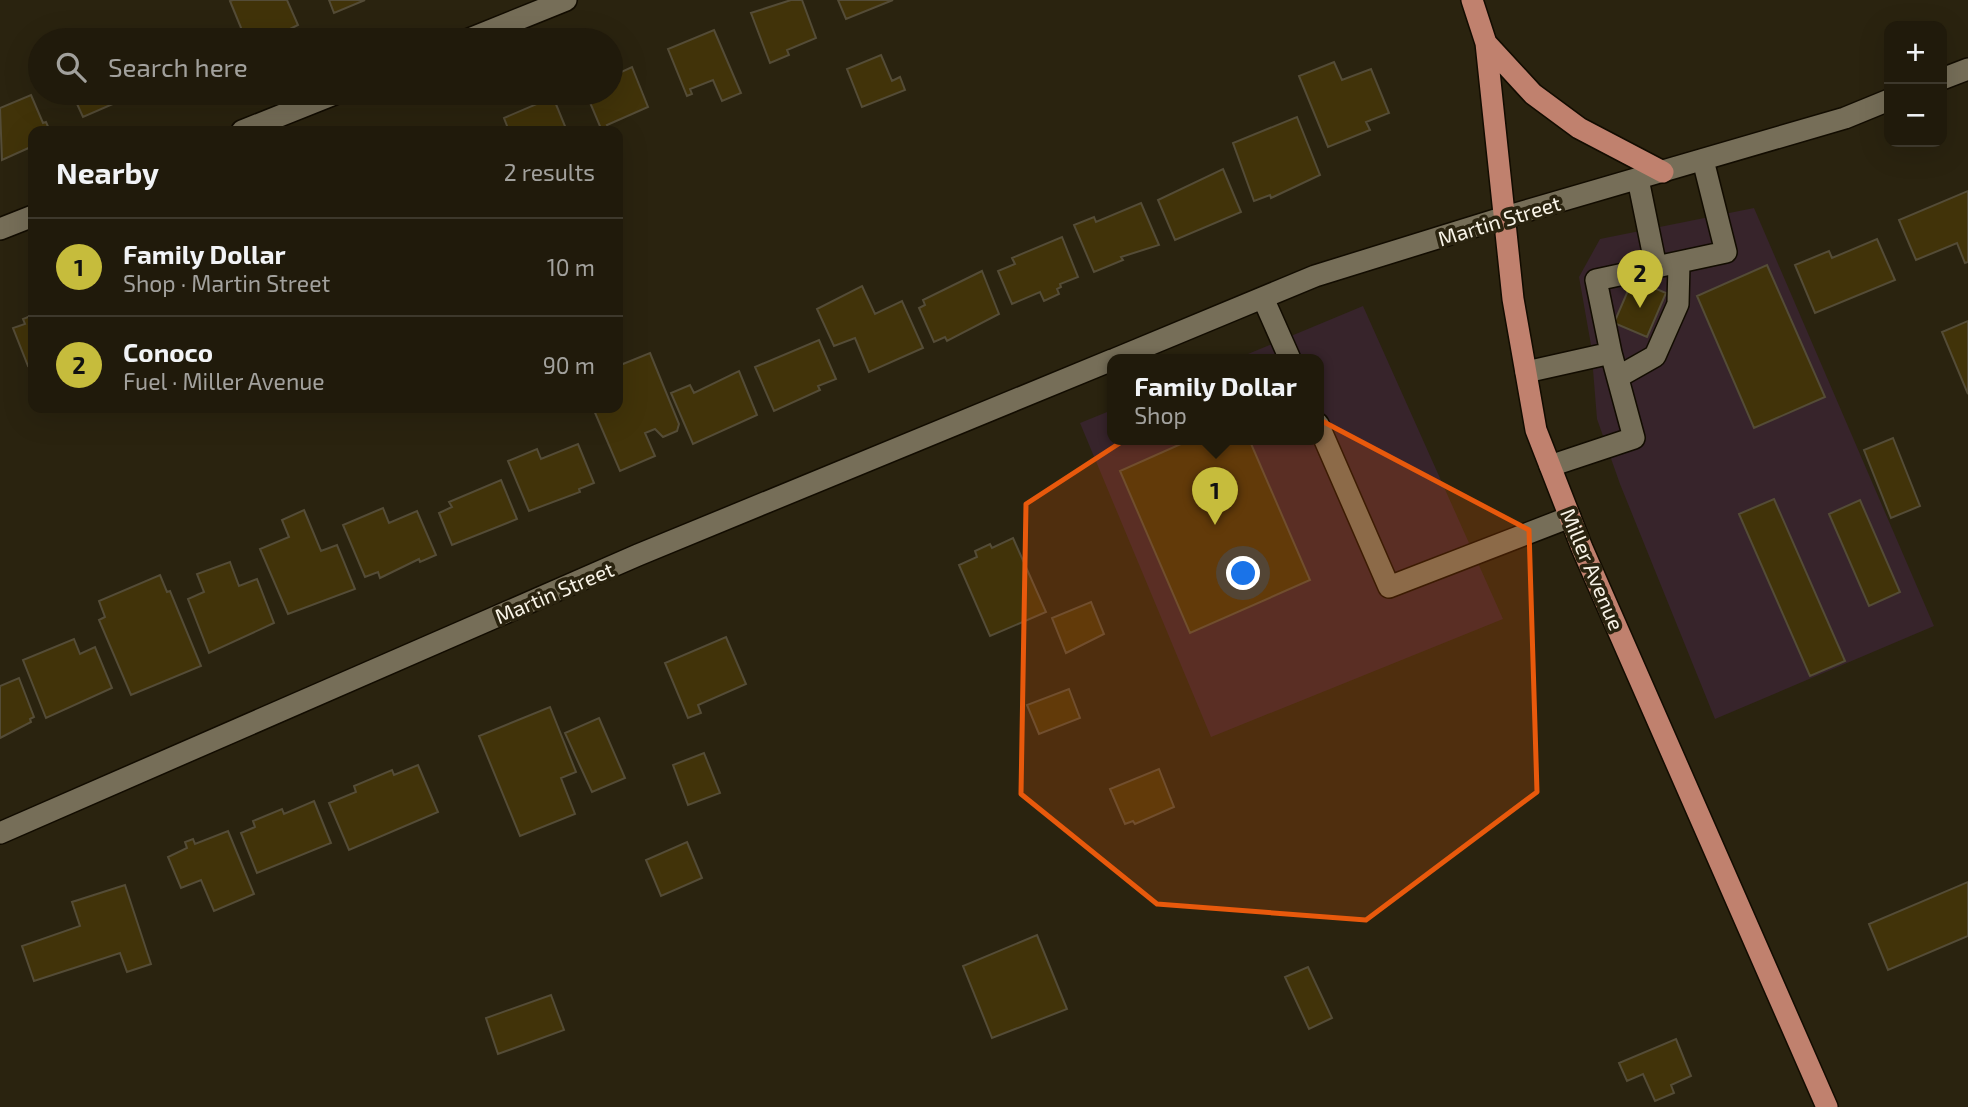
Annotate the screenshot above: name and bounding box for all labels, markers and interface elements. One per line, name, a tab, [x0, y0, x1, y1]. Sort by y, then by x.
map controls	[1884, 21, 1947, 147]
button: +	[1884, 21, 1947, 84]
search box	[28, 28, 623, 105]
icon: search	[52, 48, 90, 86]
text: Search here	[108, 51, 248, 82]
button: −	[1884, 84, 1947, 147]
text: Nearby	[56, 154, 159, 190]
text: 2 results	[504, 158, 595, 186]
street label: Martin Street	[1435, 190, 1563, 250]
text: Family Dollar	[123, 238, 286, 269]
pin: 2	[1617, 250, 1663, 308]
text: 1	[74, 253, 84, 281]
text: 10 m	[547, 253, 595, 281]
text: Shop · Martin Street	[123, 269, 330, 297]
text: Conoco	[123, 336, 213, 367]
text: 2	[72, 351, 86, 379]
text: 90 m	[543, 351, 595, 379]
popup	[1107, 354, 1324, 445]
text: Fuel · Miller Avenue	[123, 367, 325, 395]
text: Family Dollar	[1134, 370, 1297, 401]
text: Shop	[1134, 401, 1187, 429]
pin: 1	[1192, 467, 1238, 525]
street label: Miller Avenue	[1556, 504, 1630, 634]
street label: Martin Street	[491, 556, 617, 628]
your location	[1226, 556, 1260, 590]

